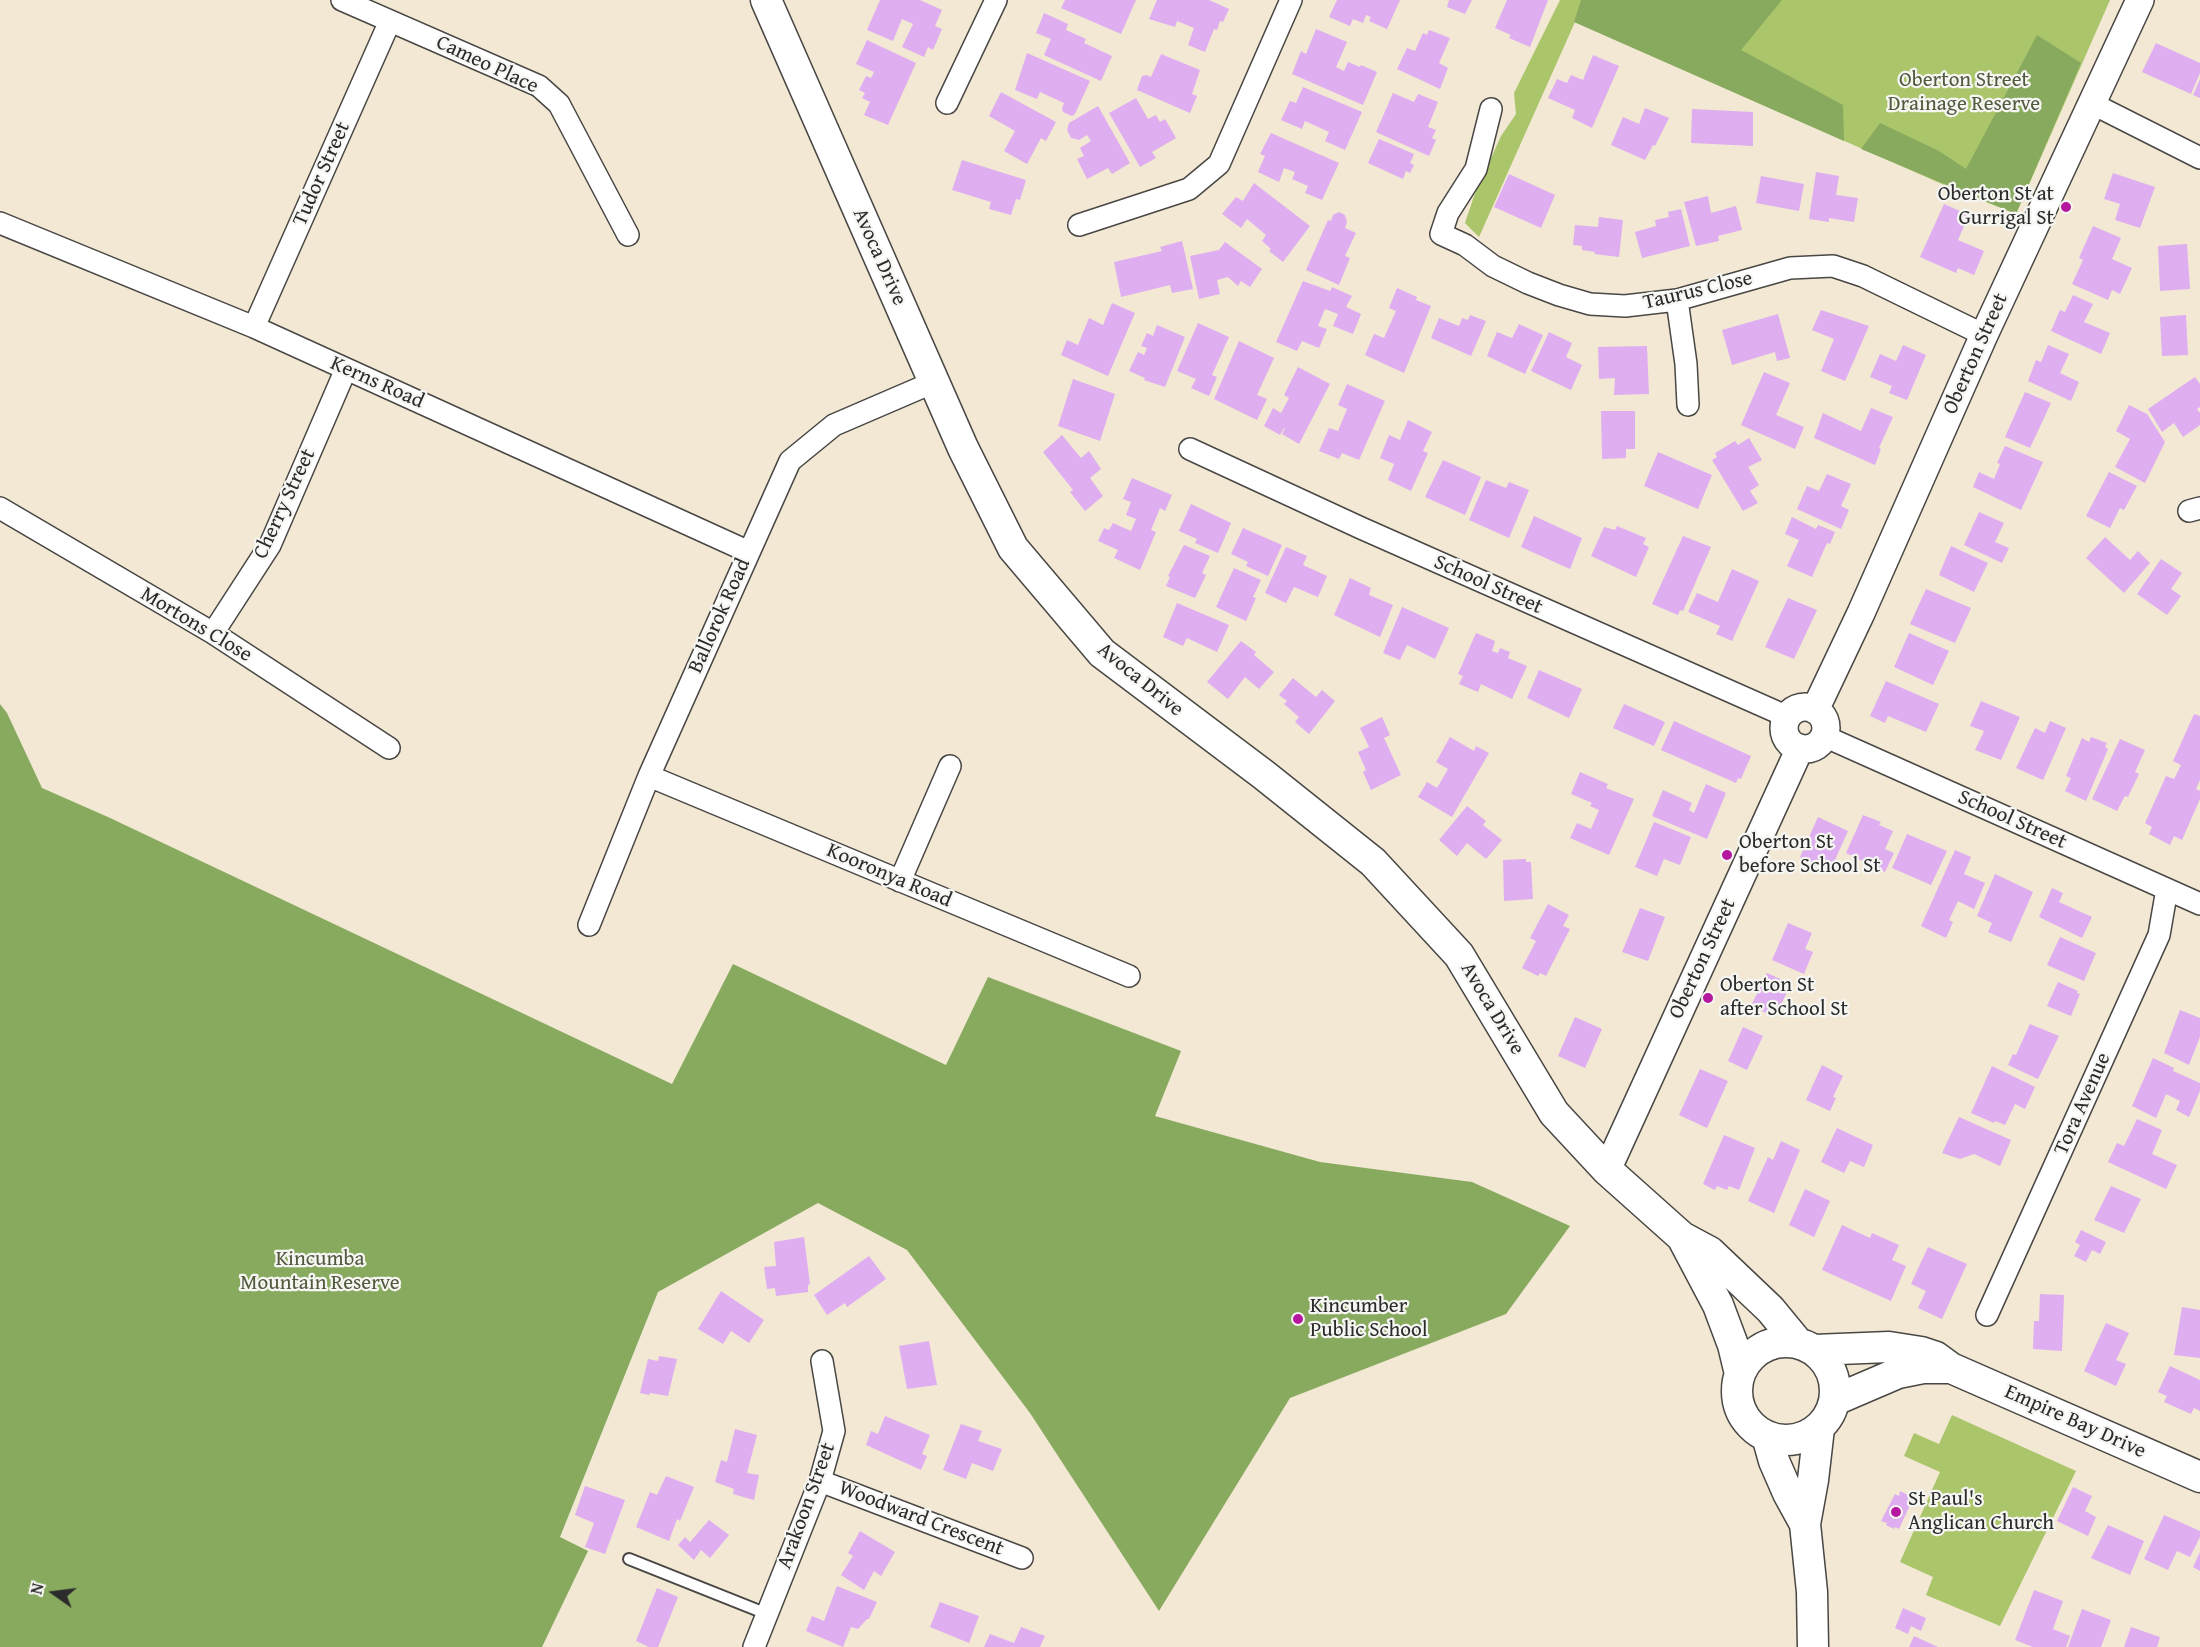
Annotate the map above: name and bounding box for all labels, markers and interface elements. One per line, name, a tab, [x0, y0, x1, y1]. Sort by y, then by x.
street label: Cameo Place	[432, 30, 542, 100]
park label: Oberton Street Drainage Reserve	[1888, 68, 2040, 118]
street label: Tudor Street	[288, 118, 356, 230]
place label: Oberton St at Gurrigal St	[1938, 182, 2054, 232]
marker: Oberton St at Gurrigal St	[2059, 200, 2073, 214]
street label: Avoca Drive	[846, 205, 912, 309]
street label: Taurus Close	[1641, 266, 1755, 316]
street label: Oberton Street	[1938, 290, 2014, 418]
street label: Kerns Road	[326, 351, 428, 415]
street label: Cherry Street	[249, 445, 321, 563]
street label: School Street	[1430, 550, 1546, 620]
street label: Ballorok Road	[684, 555, 756, 677]
street label: Mortons Close	[136, 582, 256, 668]
street label: Avoca Drive	[1092, 638, 1188, 722]
street label: School Street	[1954, 785, 2070, 855]
place label: Oberton St before School St	[1739, 830, 1881, 880]
street label: Kooronya Road	[823, 838, 955, 914]
marker: Oberton St before School St	[1720, 848, 1734, 862]
street label: Oberton Street	[1664, 895, 1742, 1023]
street label: Avoca Drive	[1455, 958, 1529, 1060]
place label: Oberton St after School St	[1720, 973, 1848, 1023]
marker: Oberton St after School St	[1701, 991, 1715, 1005]
street label: Tora Avenue	[2049, 1049, 2117, 1159]
park label: Kincumba Mountain Reserve	[240, 1247, 400, 1297]
place label: Kincumber Public School	[1310, 1294, 1428, 1344]
marker: Kincumber Public School	[1291, 1312, 1305, 1326]
street label: Empire Bay Drive	[2001, 1380, 2149, 1464]
street label: Arakoon Street	[773, 1440, 841, 1572]
street label: Woodward Crescent	[835, 1476, 1007, 1562]
place label: St Paul's Anglican Church	[1908, 1487, 2054, 1537]
marker: St Paul's Anglican Church	[1889, 1505, 1903, 1519]
north arrow	[24, 1563, 84, 1623]
text: N	[24, 1581, 49, 1597]

